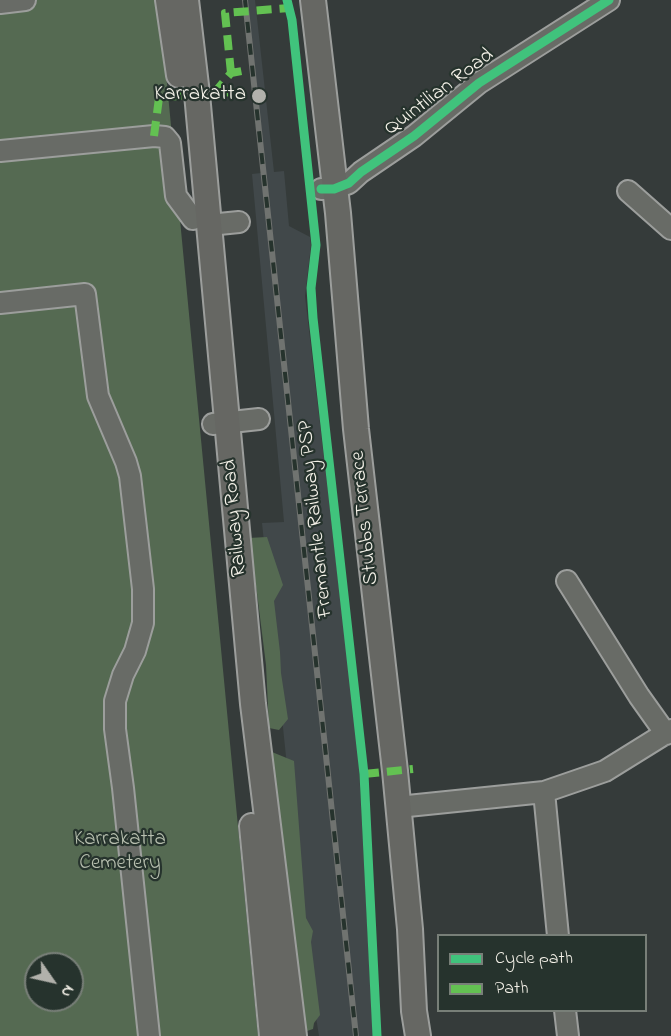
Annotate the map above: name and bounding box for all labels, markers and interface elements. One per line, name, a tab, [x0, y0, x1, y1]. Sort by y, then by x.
street label: Quintilian Road	[380, 44, 500, 142]
place label: Karrakatta	[154, 83, 246, 109]
marker: Karrakatta	[250, 87, 268, 105]
street label: Fremantle Railway PSP	[294, 419, 340, 619]
street label: Stubbs Terrace	[346, 450, 386, 586]
street label: Railway Road	[218, 458, 254, 578]
park label: Karrakatta Cemetery	[74, 828, 166, 878]
legend	[437, 934, 647, 1012]
text: Cycle path	[495, 946, 573, 972]
north arrow	[24, 952, 84, 1012]
text: Path	[495, 976, 529, 1002]
text: N	[54, 980, 80, 1002]

